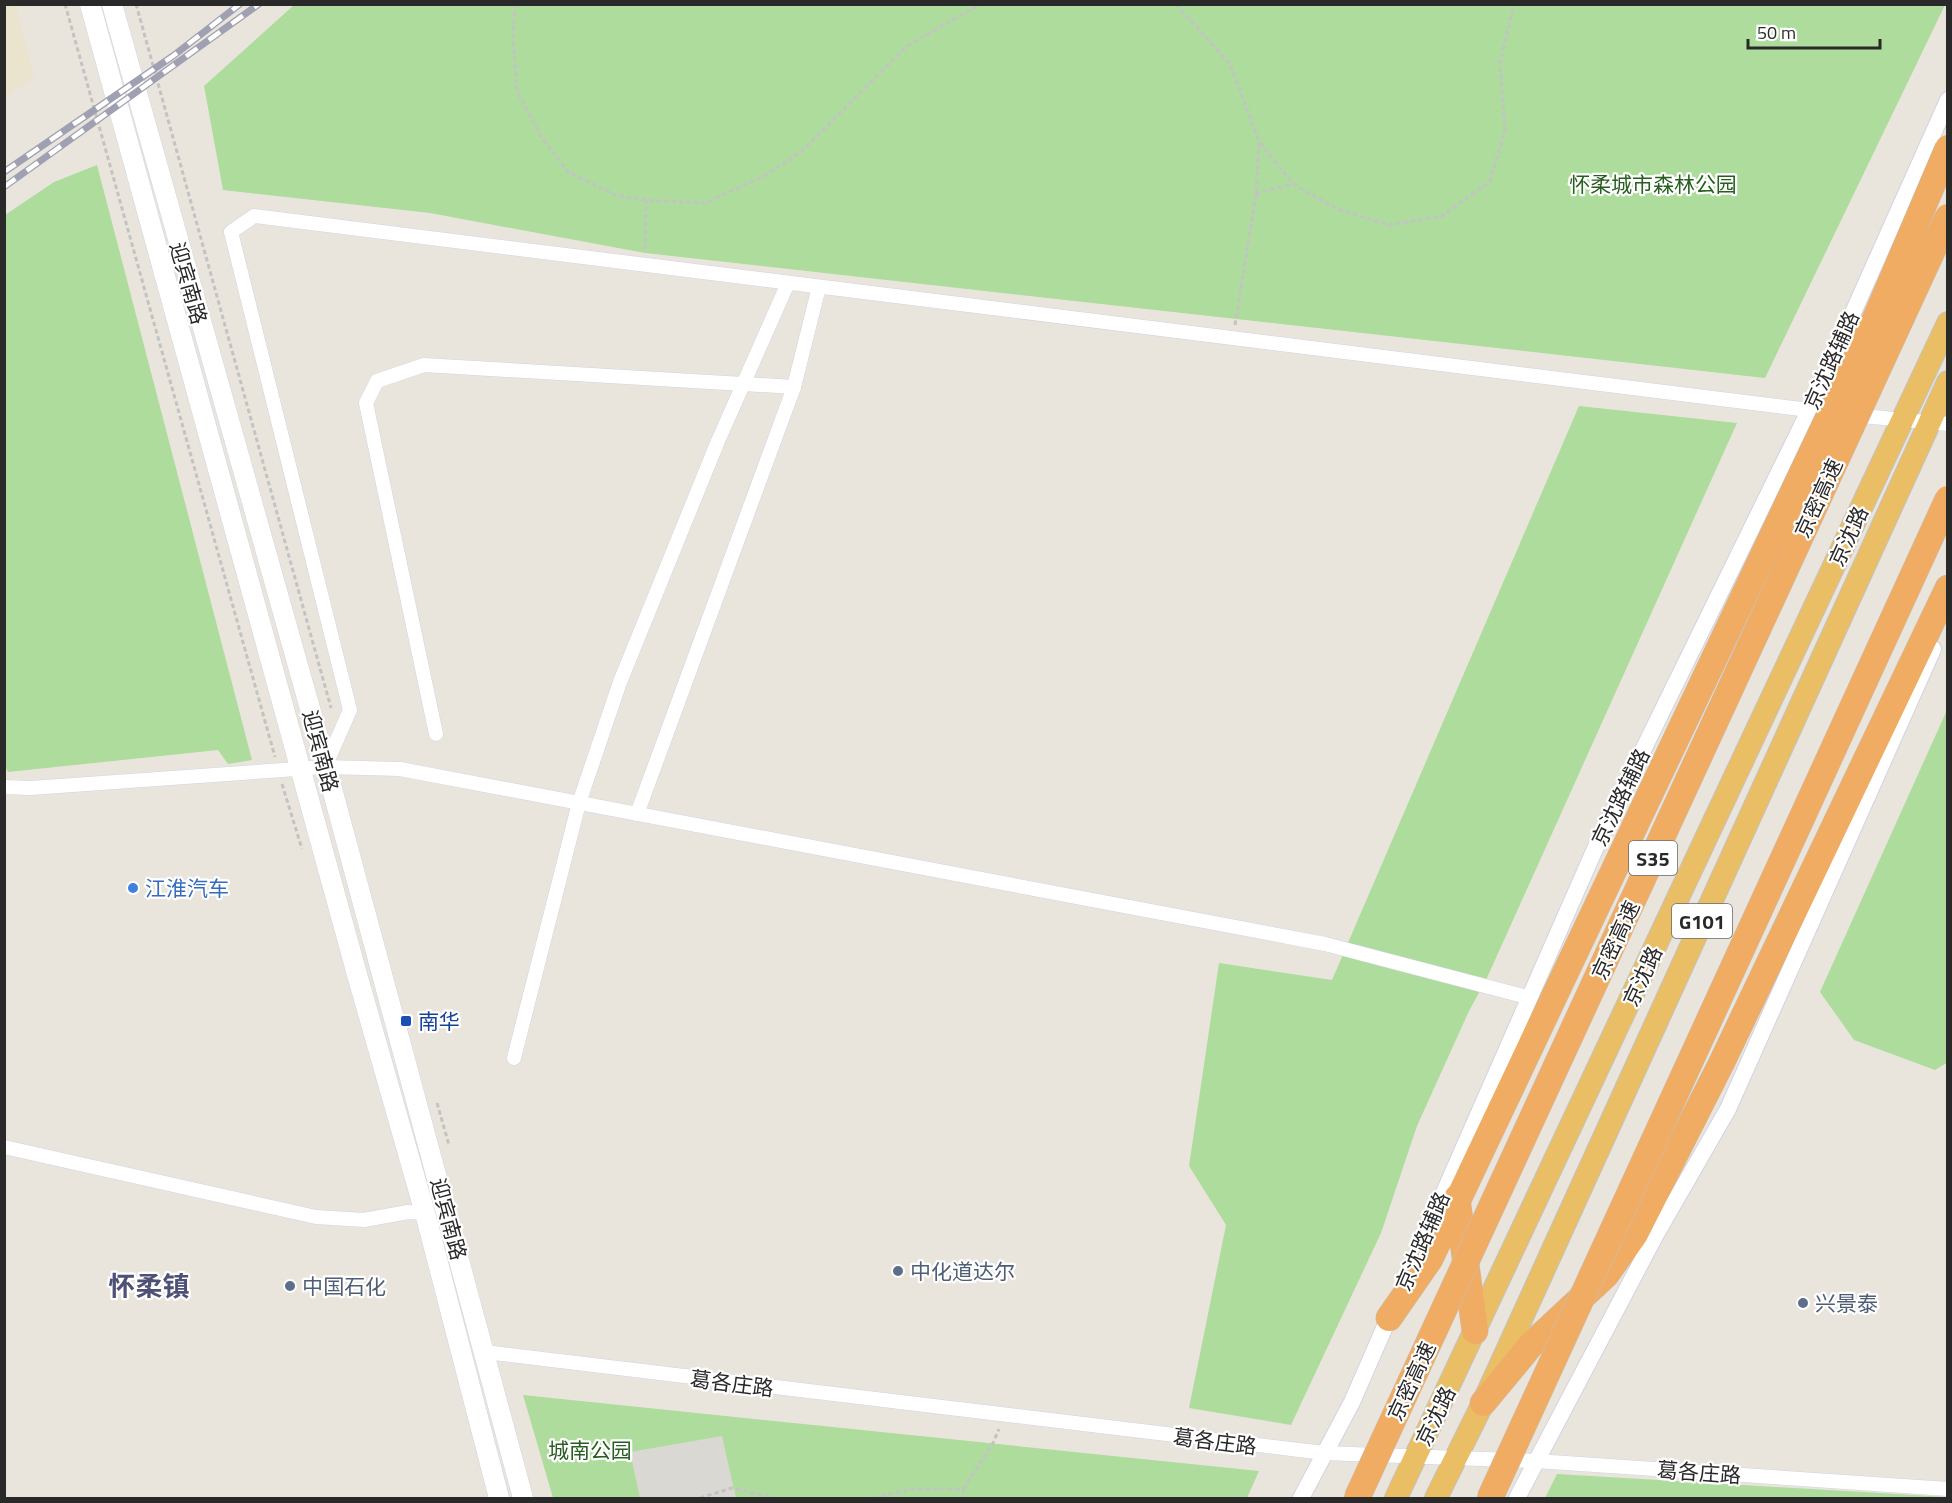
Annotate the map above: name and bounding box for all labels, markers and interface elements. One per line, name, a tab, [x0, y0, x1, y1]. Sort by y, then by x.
scale bar	[1748, 12, 1880, 50]
text: 50 m	[1757, 19, 1796, 46]
park label: 怀柔城市森林公园	[1569, 168, 1737, 200]
street label: 迎宾南路	[162, 238, 216, 328]
street label: 京沈路辅路	[1795, 306, 1867, 414]
street label: 京密高速	[1786, 453, 1850, 543]
street label: 京沈路	[1820, 501, 1876, 571]
street label: 迎宾南路	[295, 706, 347, 796]
street label: 京沈路辅路	[1583, 743, 1657, 851]
road number: S35	[1629, 841, 1677, 875]
place label: 江淮汽车	[145, 872, 229, 904]
marker: 江淮汽车	[126, 881, 140, 895]
street label: 京密高速	[1583, 895, 1647, 985]
road number: G101	[1672, 904, 1732, 938]
street label: 京沈路	[1614, 941, 1670, 1011]
place label: 南华	[418, 1005, 460, 1037]
marker: 南华	[399, 1014, 413, 1028]
street label: 迎宾南路	[423, 1174, 475, 1264]
street label: 京沈路辅路	[1387, 1186, 1457, 1296]
place label: 中化道达尔	[910, 1255, 1015, 1287]
marker: 中化道达尔	[891, 1264, 905, 1278]
district label: 怀柔镇	[109, 1265, 190, 1306]
place label: 中国石化	[302, 1270, 386, 1302]
marker: 中国石化	[283, 1279, 297, 1293]
place label: 兴景泰	[1815, 1287, 1878, 1319]
marker: 兴景泰	[1796, 1296, 1810, 1310]
street label: 京密高速	[1379, 1336, 1443, 1426]
street label: 葛各庄路	[688, 1362, 776, 1404]
street label: 京沈路	[1407, 1381, 1463, 1451]
street label: 葛各庄路	[1171, 1420, 1259, 1462]
park label: 城南公园	[548, 1434, 632, 1466]
street label: 葛各庄路	[1656, 1453, 1742, 1491]

